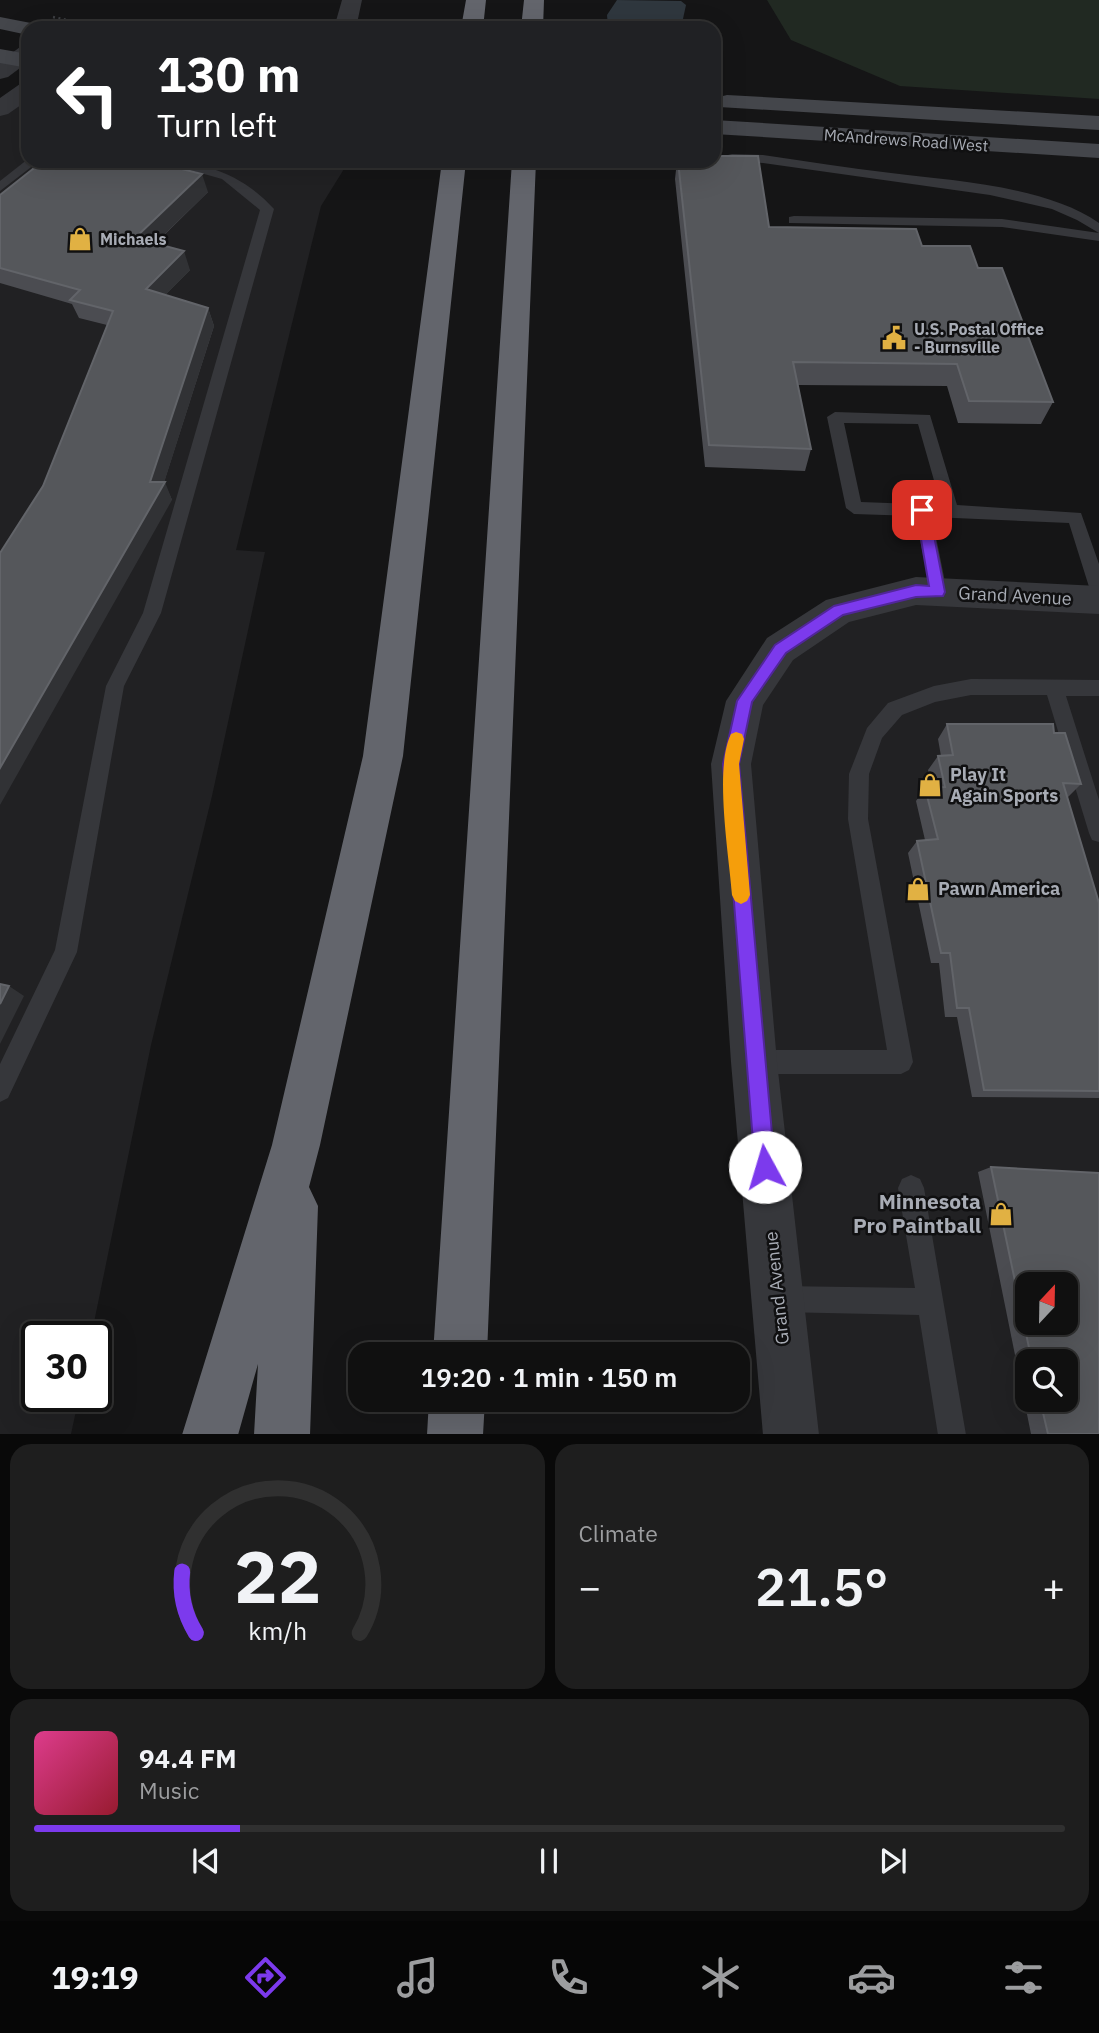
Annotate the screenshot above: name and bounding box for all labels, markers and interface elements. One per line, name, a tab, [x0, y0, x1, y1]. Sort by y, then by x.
text: 130 m	[157, 42, 301, 105]
icon: left	[42, 49, 133, 140]
text: Turn left	[157, 104, 277, 146]
street label: McAndrews Road West	[823, 124, 989, 156]
shop icon: Michaels	[66, 225, 94, 253]
place label: Michaels	[100, 229, 167, 249]
place label: U.S. Postal Office - Burnsville	[914, 319, 1044, 357]
public building icon: U.S. Postal Office - Burnsville	[880, 324, 908, 352]
pin	[892, 480, 952, 540]
icon: arrive	[903, 491, 941, 529]
street label: Grand Avenue	[958, 581, 1073, 610]
place label: Play It Again Sports	[950, 763, 1058, 807]
shop icon: Play It Again Sports	[916, 771, 944, 799]
shop icon: Pawn America	[904, 875, 932, 903]
place label: Pawn America	[938, 877, 1060, 900]
position arrow	[728, 1130, 802, 1204]
place label: Minnesota Pro Paintball	[853, 1187, 981, 1239]
shop icon: Minnesota Pro Paintball	[987, 1200, 1015, 1228]
street label: Grand Avenue	[759, 1230, 794, 1346]
north arrow	[1015, 1272, 1078, 1335]
map controls	[1015, 1272, 1078, 1412]
speed limit sign: 30	[21, 1321, 112, 1412]
button: search	[1015, 1349, 1078, 1412]
text: 19:20 · 1 min · 150 m	[421, 1360, 677, 1394]
text: Climate	[579, 1518, 658, 1548]
text: 22	[234, 1528, 321, 1623]
text: 21.5°	[755, 1553, 889, 1620]
text: −	[579, 1562, 601, 1611]
text: +	[1042, 1562, 1065, 1611]
text: km/h	[248, 1613, 307, 1646]
text: 94.4 FM	[139, 1741, 237, 1775]
text: Music	[139, 1775, 199, 1805]
icon: previous	[187, 1842, 225, 1880]
icon: pause	[530, 1842, 568, 1880]
icon: next	[874, 1842, 912, 1880]
icon: directions	[241, 1953, 290, 2002]
icon: music	[393, 1953, 442, 2002]
icon: phone	[544, 1953, 593, 2002]
icon: climate	[696, 1953, 745, 2002]
icon: car	[847, 1953, 896, 2002]
icon: filters	[999, 1953, 1048, 2002]
text: 19:19	[51, 1956, 139, 1998]

